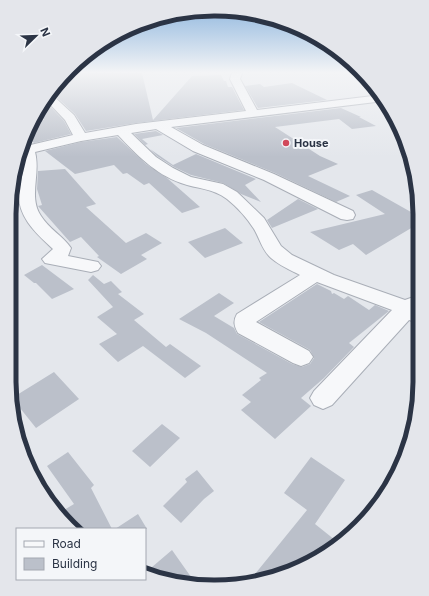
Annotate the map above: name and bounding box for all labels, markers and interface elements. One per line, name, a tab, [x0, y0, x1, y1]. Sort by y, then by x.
north arrow	[16, 16, 56, 56]
text: N	[37, 25, 53, 39]
place label: House	[294, 136, 329, 150]
marker: House	[281, 138, 291, 148]
legend	[16, 528, 146, 580]
text: Road	[52, 536, 81, 551]
text: Building	[52, 556, 97, 571]

